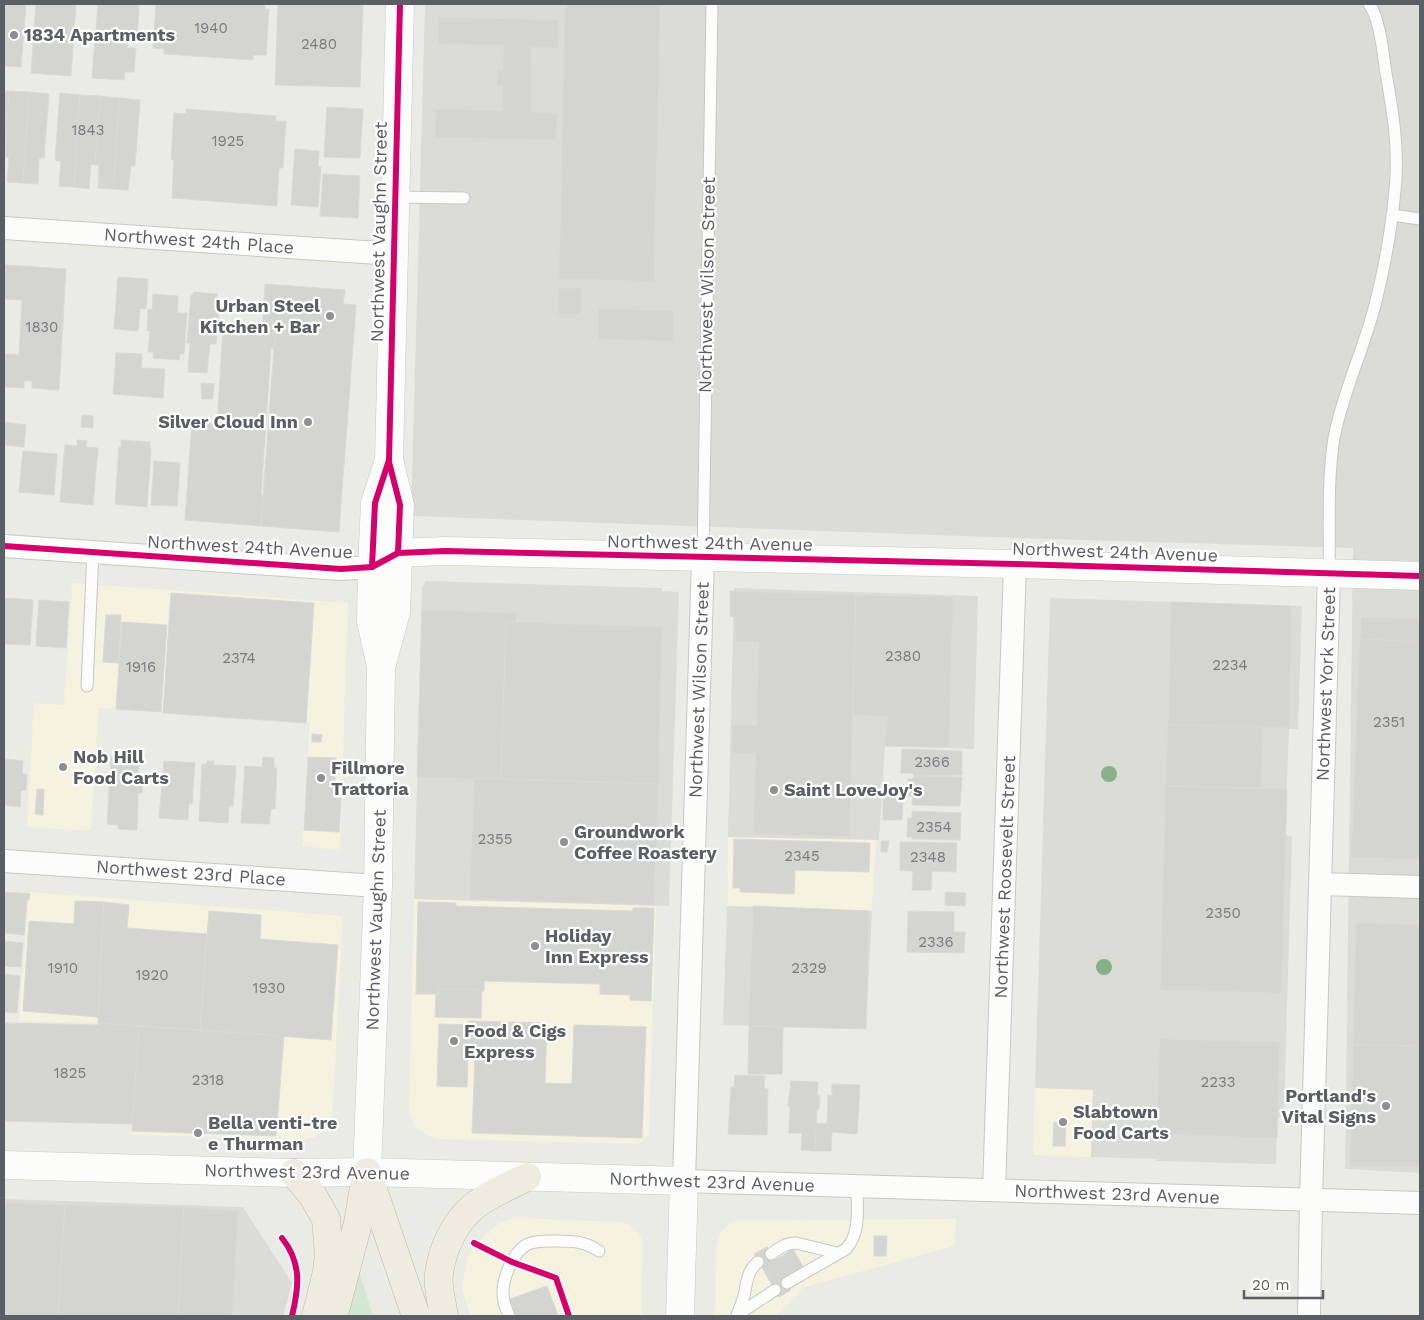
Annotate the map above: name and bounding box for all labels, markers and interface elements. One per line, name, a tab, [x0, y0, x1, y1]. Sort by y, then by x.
house number: 1940	[194, 19, 228, 37]
place label: 1834 Apartments	[24, 24, 175, 45]
marker: 1834 Apartments	[8, 29, 20, 41]
house number: 2480	[301, 35, 337, 53]
house number: 1843	[71, 121, 105, 139]
street label: Northwest Vaughn Street	[366, 121, 391, 343]
house number: 1925	[212, 132, 244, 150]
street label: Northwest Wilson Street	[694, 176, 719, 393]
street label: Northwest 24th Place	[103, 223, 295, 258]
place label: Urban Steel Kitchen + Bar	[200, 295, 320, 337]
marker: Urban Steel Kitchen + Bar	[324, 310, 336, 322]
house number: 1830	[26, 318, 58, 336]
place label: Silver Cloud Inn	[158, 411, 298, 432]
marker: Silver Cloud Inn	[302, 416, 314, 428]
street label: Northwest 24th Avenue	[607, 530, 813, 555]
street label: Northwest 24th Avenue	[146, 531, 354, 562]
street label: Northwest 24th Avenue	[1012, 537, 1218, 566]
street label: Northwest Wilson Street	[684, 581, 713, 799]
street label: Northwest York Street	[1312, 586, 1339, 781]
house number: 2380	[885, 647, 921, 665]
house number: 2374	[222, 649, 256, 667]
house number: 2234	[1212, 656, 1248, 674]
house number: 1916	[126, 658, 156, 676]
house number: 2351	[1373, 713, 1405, 731]
place label: Nob Hill Food Carts	[73, 746, 169, 788]
house number: 2366	[914, 753, 950, 771]
street label: Northwest Roosevelt Street	[990, 755, 1019, 999]
place label: Fillmore Trattoria	[331, 757, 409, 799]
marker: Nob Hill Food Carts	[57, 761, 69, 773]
marker: Fillmore Trattoria	[315, 772, 327, 784]
place label: Saint LoveJoy's	[784, 779, 923, 800]
marker: Saint LoveJoy's	[768, 784, 780, 796]
street label: Northwest Vaughn Street	[361, 809, 390, 1031]
house number: 2354	[916, 818, 952, 836]
place label: Groundwork Coffee Roastery	[574, 821, 718, 863]
house number: 2355	[478, 830, 512, 848]
marker: Groundwork Coffee Roastery	[558, 836, 570, 848]
house number: 2345	[784, 847, 820, 865]
house number: 2348	[910, 848, 946, 866]
street label: Northwest 23rd Place	[95, 855, 287, 890]
house number: 2350	[1205, 904, 1241, 922]
place label: Holiday Inn Express	[545, 925, 649, 967]
house number: 2336	[918, 933, 954, 951]
marker: Holiday Inn Express	[529, 940, 541, 952]
house number: 1910	[48, 959, 78, 977]
house number: 2329	[791, 959, 827, 977]
house number: 1920	[135, 966, 169, 984]
house number: 1930	[253, 979, 285, 997]
place label: Food & Cigs Express	[464, 1020, 566, 1062]
marker: Food & Cigs Express	[448, 1035, 460, 1047]
house number: 1825	[54, 1064, 86, 1082]
house number: 2318	[192, 1071, 224, 1089]
house number: 2233	[1201, 1073, 1235, 1091]
place label: Portland's Vital Signs	[1282, 1085, 1376, 1127]
marker: Portland's Vital Signs	[1380, 1100, 1392, 1112]
place label: Slabtown Food Carts	[1073, 1101, 1169, 1143]
place label: Bella venti-tre e Thurman	[208, 1112, 337, 1154]
marker: Slabtown Food Carts	[1057, 1116, 1069, 1128]
marker: Bella venti-tre e Thurman	[192, 1127, 204, 1139]
street label: Northwest 23rd Avenue	[204, 1159, 410, 1184]
street label: Northwest 23rd Avenue	[609, 1167, 815, 1196]
street label: Northwest 23rd Avenue	[1014, 1179, 1220, 1208]
scale bar	[1244, 1268, 1323, 1300]
text: 20 m	[1252, 1276, 1290, 1294]

